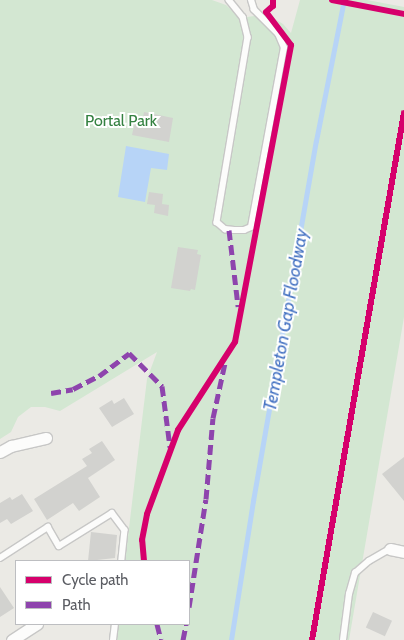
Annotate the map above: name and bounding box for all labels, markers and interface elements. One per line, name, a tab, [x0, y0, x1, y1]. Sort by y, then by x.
park label: Portal Park	[85, 111, 157, 131]
water label: Templeton Gap Floodway	[259, 227, 313, 413]
legend	[15, 560, 190, 625]
text: Cycle path	[62, 571, 128, 589]
text: Path	[62, 596, 91, 614]

